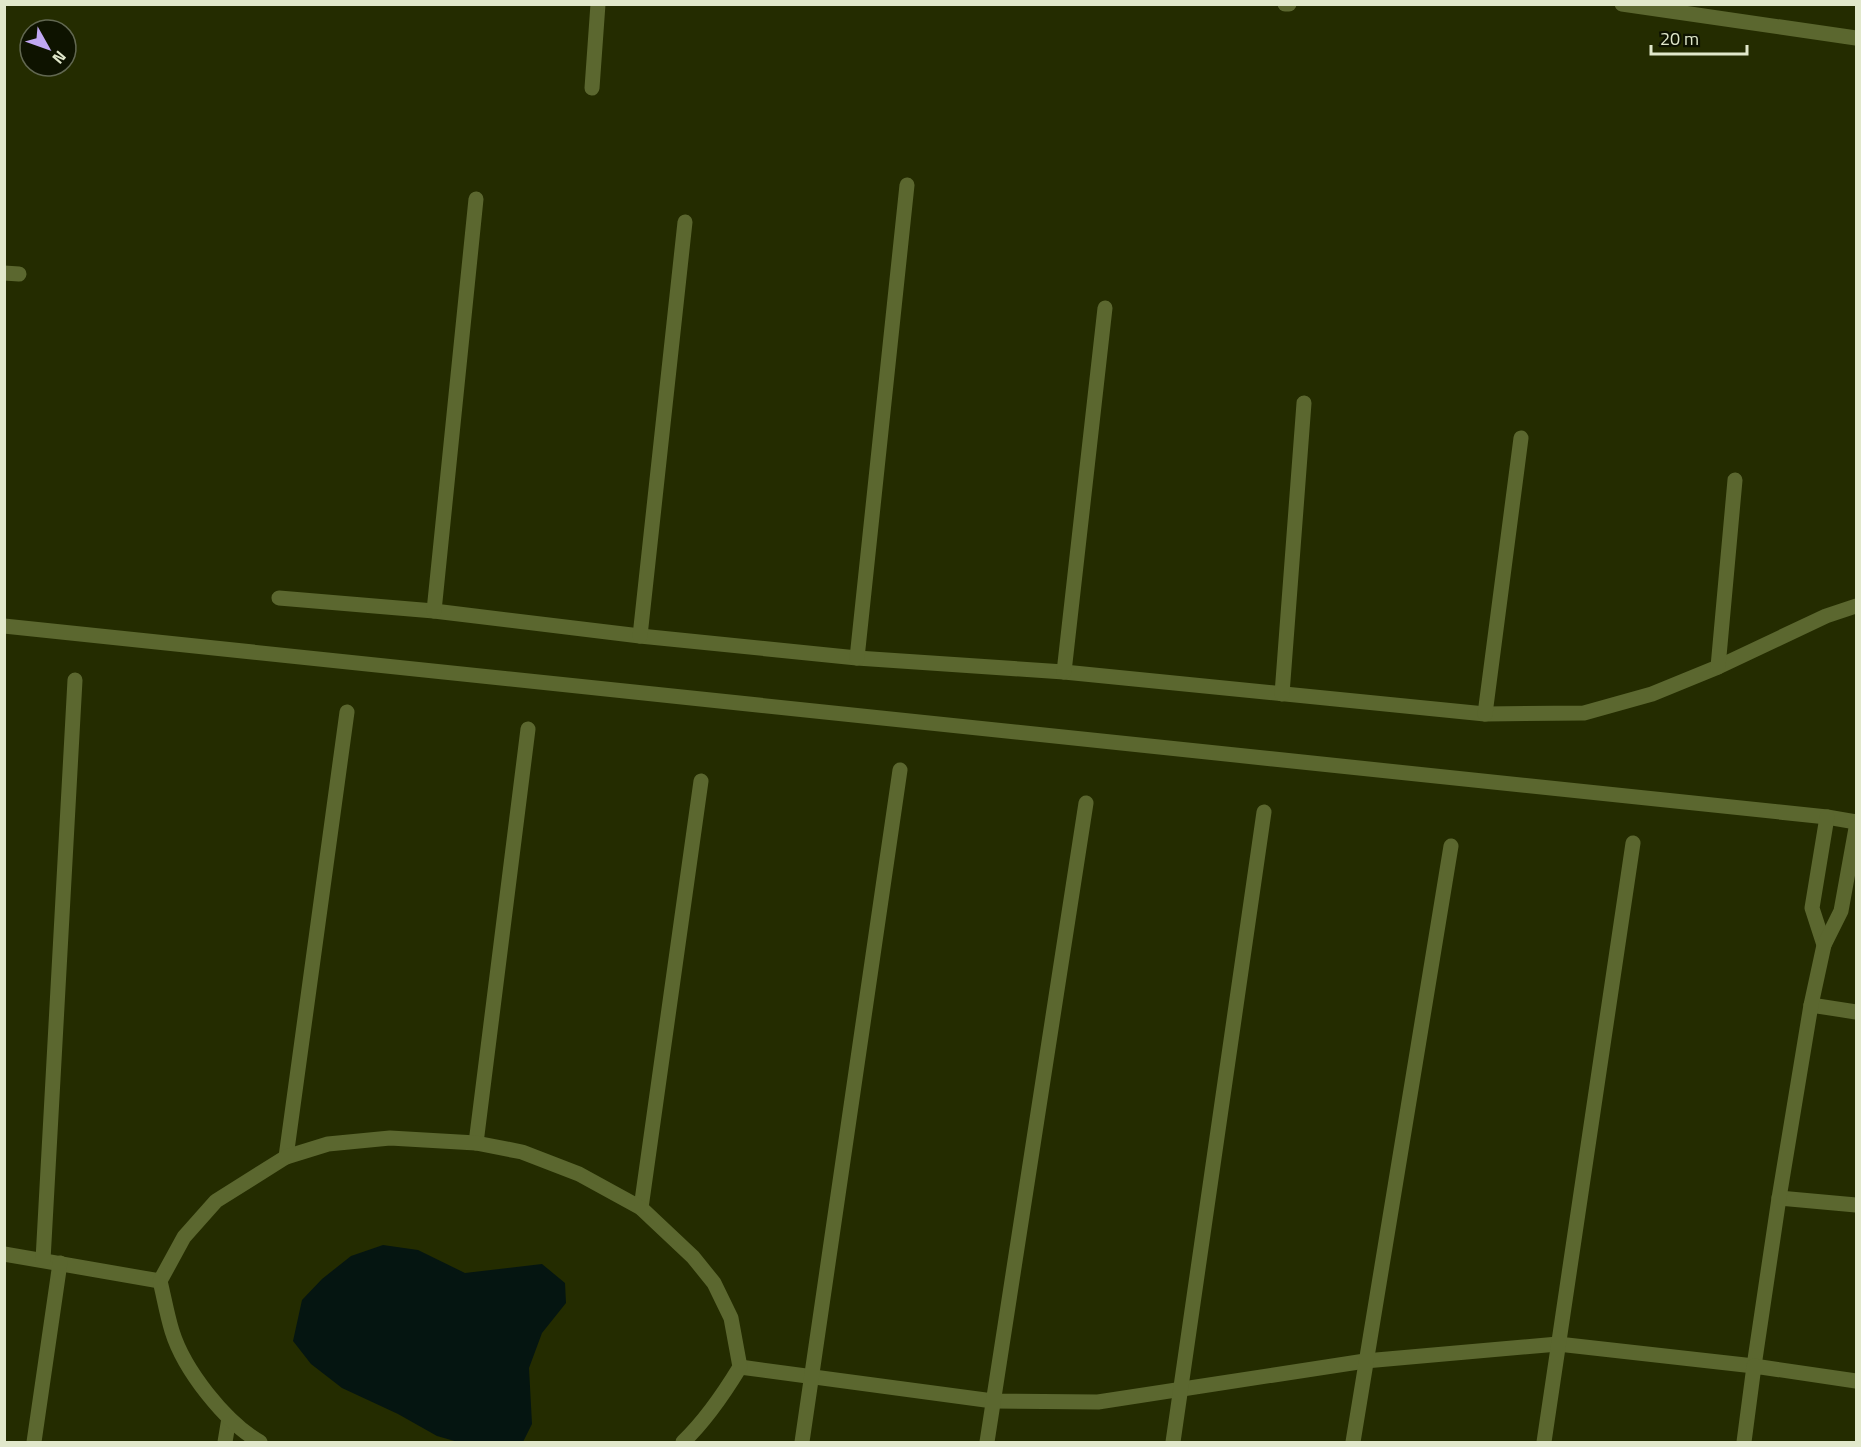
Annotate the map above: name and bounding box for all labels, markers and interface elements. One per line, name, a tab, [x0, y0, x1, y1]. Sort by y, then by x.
north arrow	[18, 18, 78, 78]
scale bar	[1651, 18, 1747, 56]
text: 20 m	[1660, 25, 1699, 52]
text: N	[47, 46, 72, 70]

